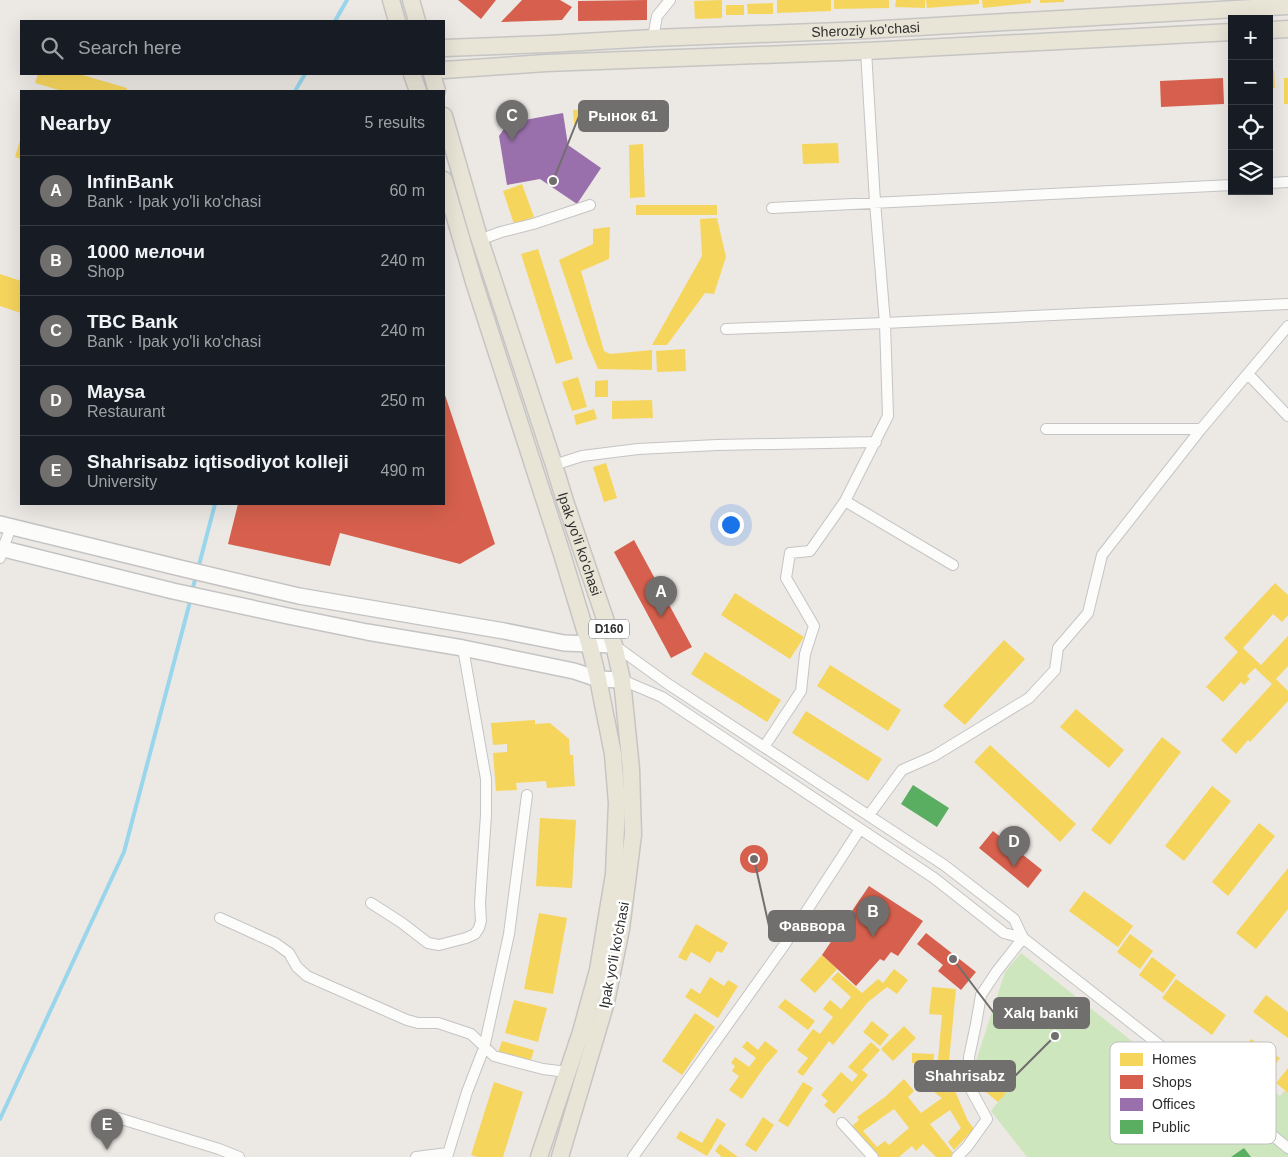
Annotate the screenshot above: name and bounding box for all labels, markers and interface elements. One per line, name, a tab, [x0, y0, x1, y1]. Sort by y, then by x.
map controls	[1228, 15, 1273, 195]
button: +	[1228, 15, 1273, 60]
street label: Sheroziy ko'chasi	[811, 19, 920, 40]
search box	[20, 20, 445, 75]
icon: search	[38, 34, 66, 62]
text: Search here	[78, 37, 182, 58]
button: −	[1228, 60, 1273, 105]
pin: C	[496, 100, 528, 141]
callout: Рынок 61	[579, 101, 668, 131]
button: locate	[1228, 105, 1273, 150]
text: Рынок 61	[588, 107, 658, 124]
text: Nearby	[40, 111, 111, 134]
text: 5 results	[365, 114, 425, 131]
button: layers	[1228, 150, 1273, 195]
text: InfinBank	[87, 171, 174, 192]
text: A	[50, 182, 62, 199]
text: 60 m	[389, 182, 425, 199]
text: Bank · Ipak yo'li ko'chasi	[87, 193, 261, 210]
text: 1000 мелочи	[87, 241, 205, 262]
text: B	[50, 252, 62, 269]
text: 240 m	[381, 252, 425, 269]
text: Shop	[87, 263, 124, 280]
text: TBC Bank	[87, 311, 178, 332]
text: C	[50, 322, 62, 339]
text: 240 m	[381, 322, 425, 339]
text: Bank · Ipak yo'li ko'chasi	[87, 333, 261, 350]
text: Maysa	[87, 381, 145, 402]
text: D	[50, 392, 62, 409]
text: 250 m	[381, 392, 425, 409]
text: Restaurant	[87, 403, 165, 420]
text: Shahrisabz iqtisodiyot kolleji	[87, 451, 349, 472]
text: E	[51, 462, 61, 479]
text: 490 m	[381, 462, 425, 479]
text: University	[87, 473, 157, 490]
street label: Ipak yo'li ko'chasi	[555, 490, 605, 598]
your location	[718, 512, 744, 538]
pin: A	[645, 576, 677, 617]
road number: D160	[589, 620, 629, 638]
pin: D	[998, 826, 1030, 867]
pin: B	[857, 896, 889, 937]
street label: Ipak yo'li ko'chasi	[596, 900, 632, 1010]
callout: Фаввора	[769, 911, 855, 941]
text: Фаввора	[779, 917, 846, 934]
callout: Xalq banki	[994, 998, 1089, 1028]
text: Xalq banki	[1003, 1004, 1079, 1021]
legend	[1110, 1042, 1276, 1144]
text: Homes	[1152, 1051, 1196, 1067]
callout: Shahrisabz	[915, 1061, 1015, 1091]
text: Shahrisabz	[925, 1067, 1005, 1084]
text: Shops	[1152, 1074, 1192, 1090]
text: Offices	[1152, 1096, 1195, 1112]
pin: E	[91, 1109, 123, 1150]
text: Public	[1152, 1119, 1190, 1135]

